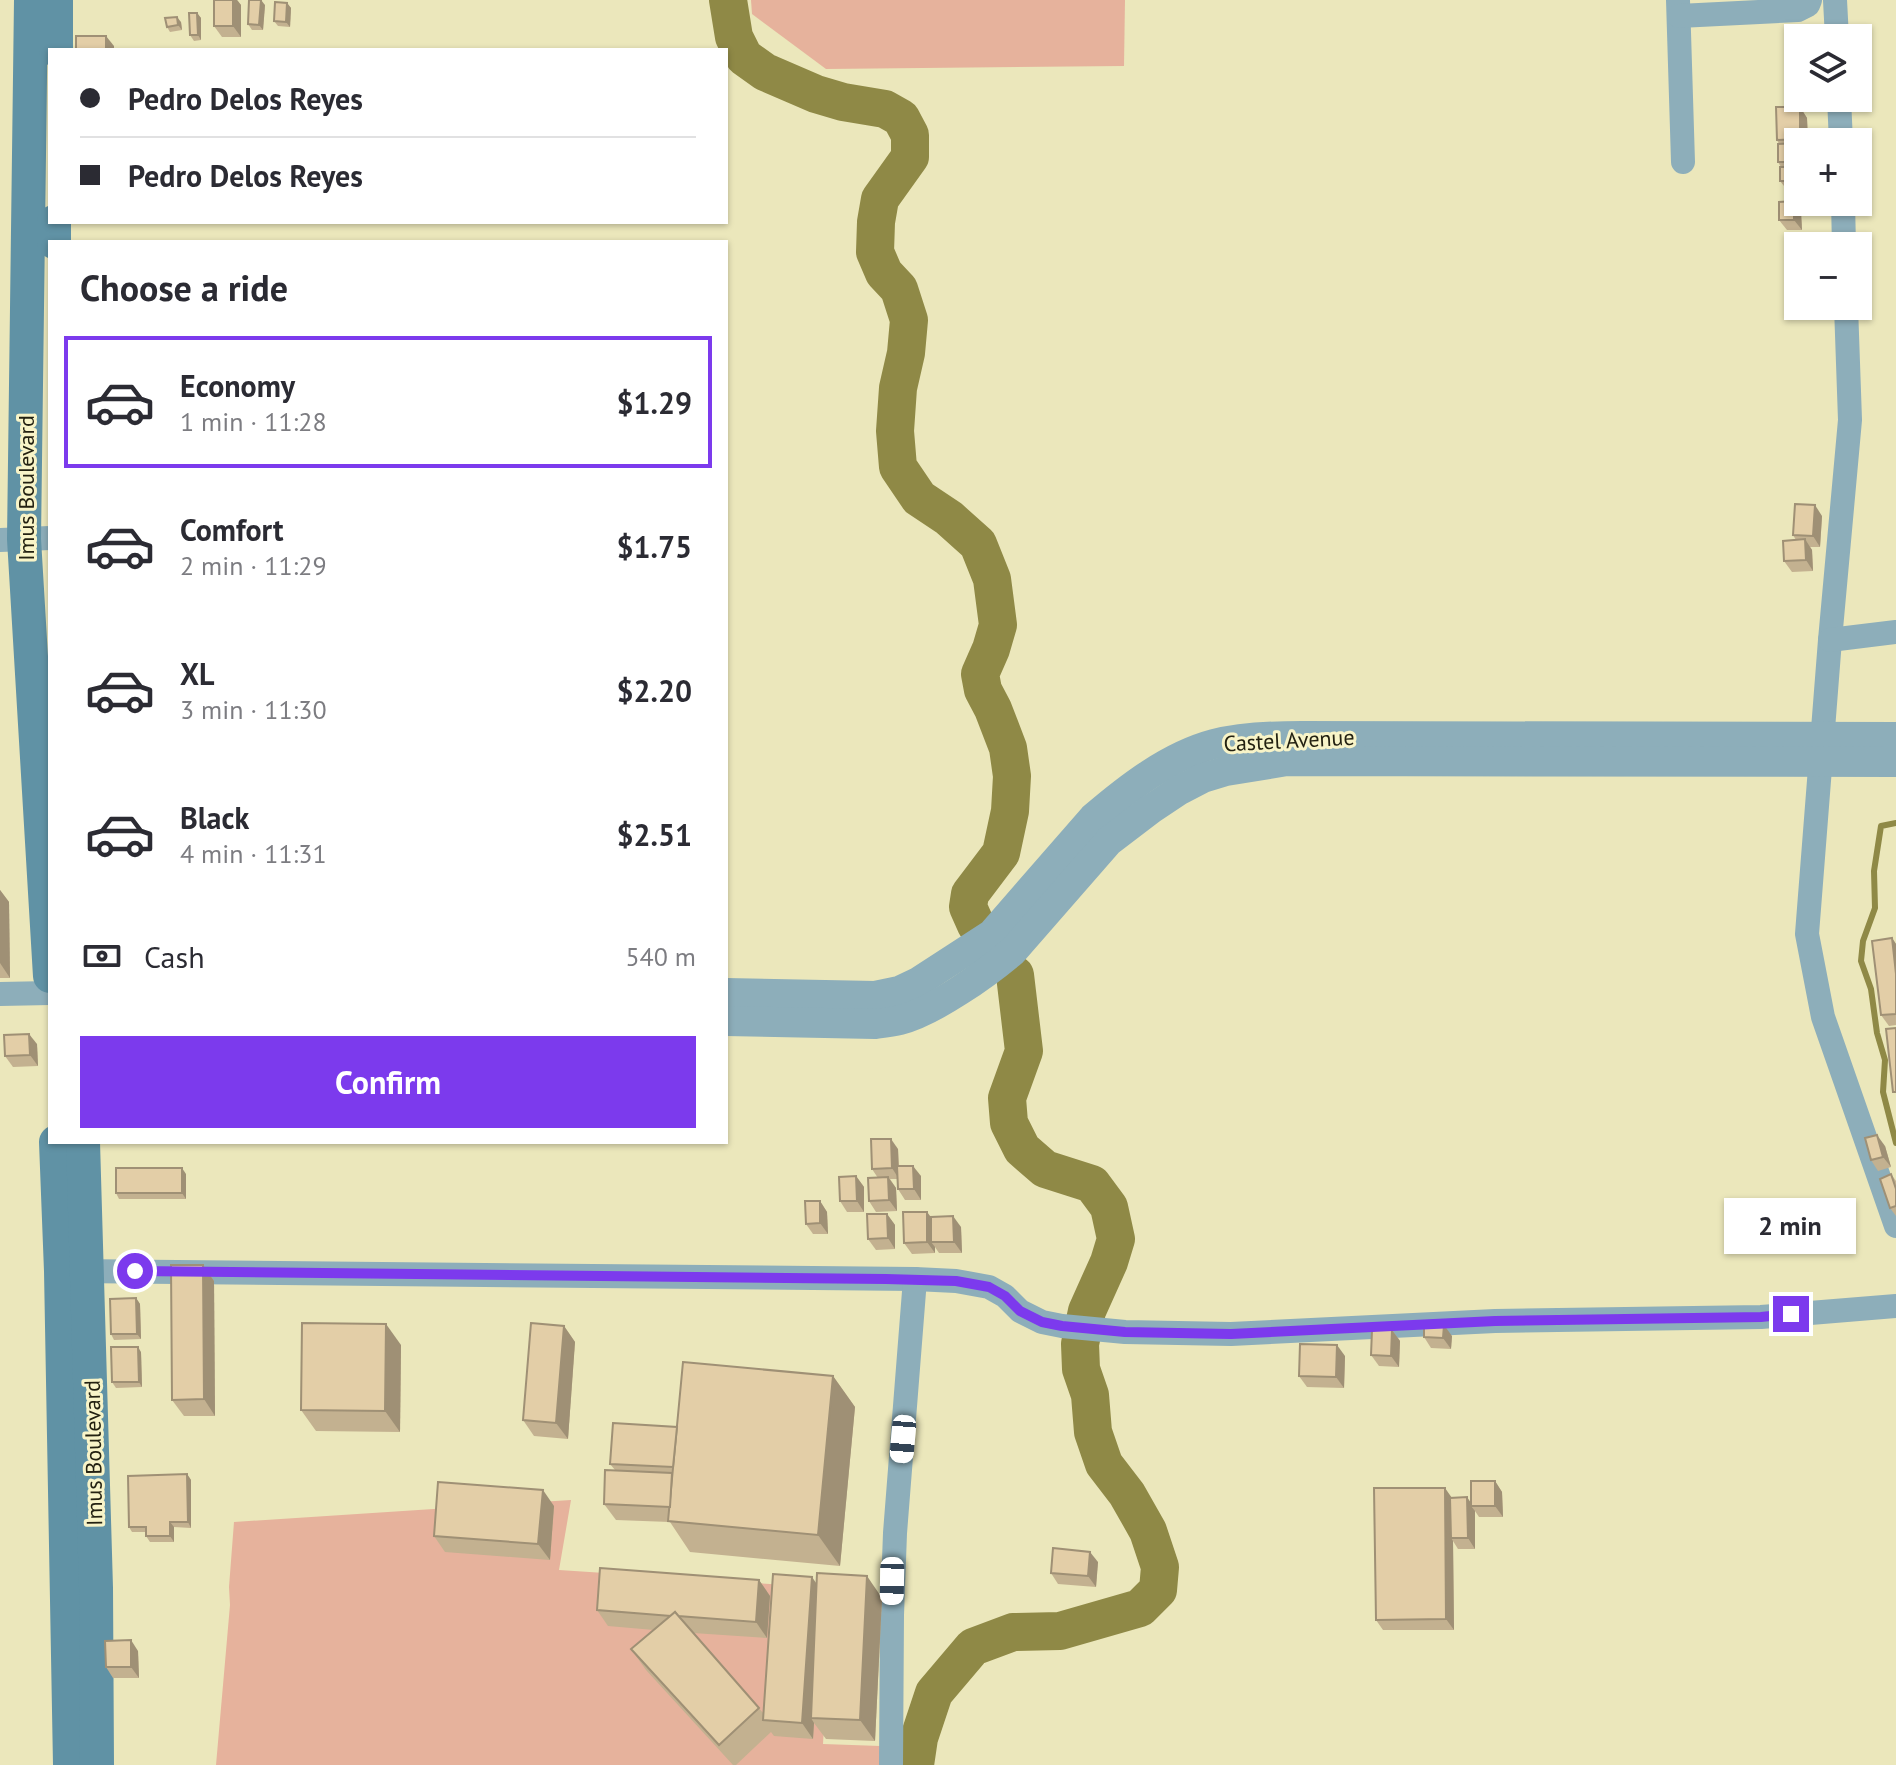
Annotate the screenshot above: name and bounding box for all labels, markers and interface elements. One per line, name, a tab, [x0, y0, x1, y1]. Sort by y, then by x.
map controls	[1784, 24, 1872, 320]
button: layers	[1784, 24, 1872, 112]
text: Pedro Delos Reyes	[128, 79, 363, 118]
button: +	[1784, 128, 1872, 216]
text: Pedro Delos Reyes	[128, 156, 363, 195]
button: −	[1784, 232, 1872, 320]
text: Choose a ride	[80, 264, 288, 311]
icon: car	[84, 366, 156, 438]
text: Economy	[180, 366, 295, 405]
text: $1.29	[617, 383, 692, 422]
text: 1 min · 11:28	[180, 405, 327, 438]
street label: Imus Boulevard	[12, 415, 40, 561]
icon: car	[84, 510, 156, 582]
text: Comfort	[180, 510, 283, 549]
text: $1.75	[617, 527, 692, 566]
text: 2 min · 11:29	[180, 549, 327, 582]
icon: car	[84, 654, 156, 726]
text: XL	[180, 654, 214, 693]
text: $2.20	[617, 671, 692, 710]
text: 3 min · 11:30	[180, 693, 327, 726]
street label: Castel Avenue	[1223, 723, 1355, 757]
icon: car	[84, 798, 156, 870]
text: Black	[180, 798, 249, 837]
text: $2.51	[617, 815, 692, 854]
text: 4 min · 11:31	[180, 837, 327, 870]
icon: cash	[80, 934, 124, 978]
text: Cash	[144, 937, 205, 976]
text: 540 m	[625, 940, 696, 973]
button: Confirm	[80, 1036, 696, 1128]
callout: 2 min	[1725, 1198, 1857, 1254]
text: 2 min	[1758, 1209, 1822, 1242]
route start	[117, 1253, 153, 1289]
route end	[1773, 1296, 1809, 1332]
street label: Imus Boulevard	[78, 1380, 108, 1526]
car	[889, 1414, 917, 1464]
car	[880, 1557, 904, 1605]

